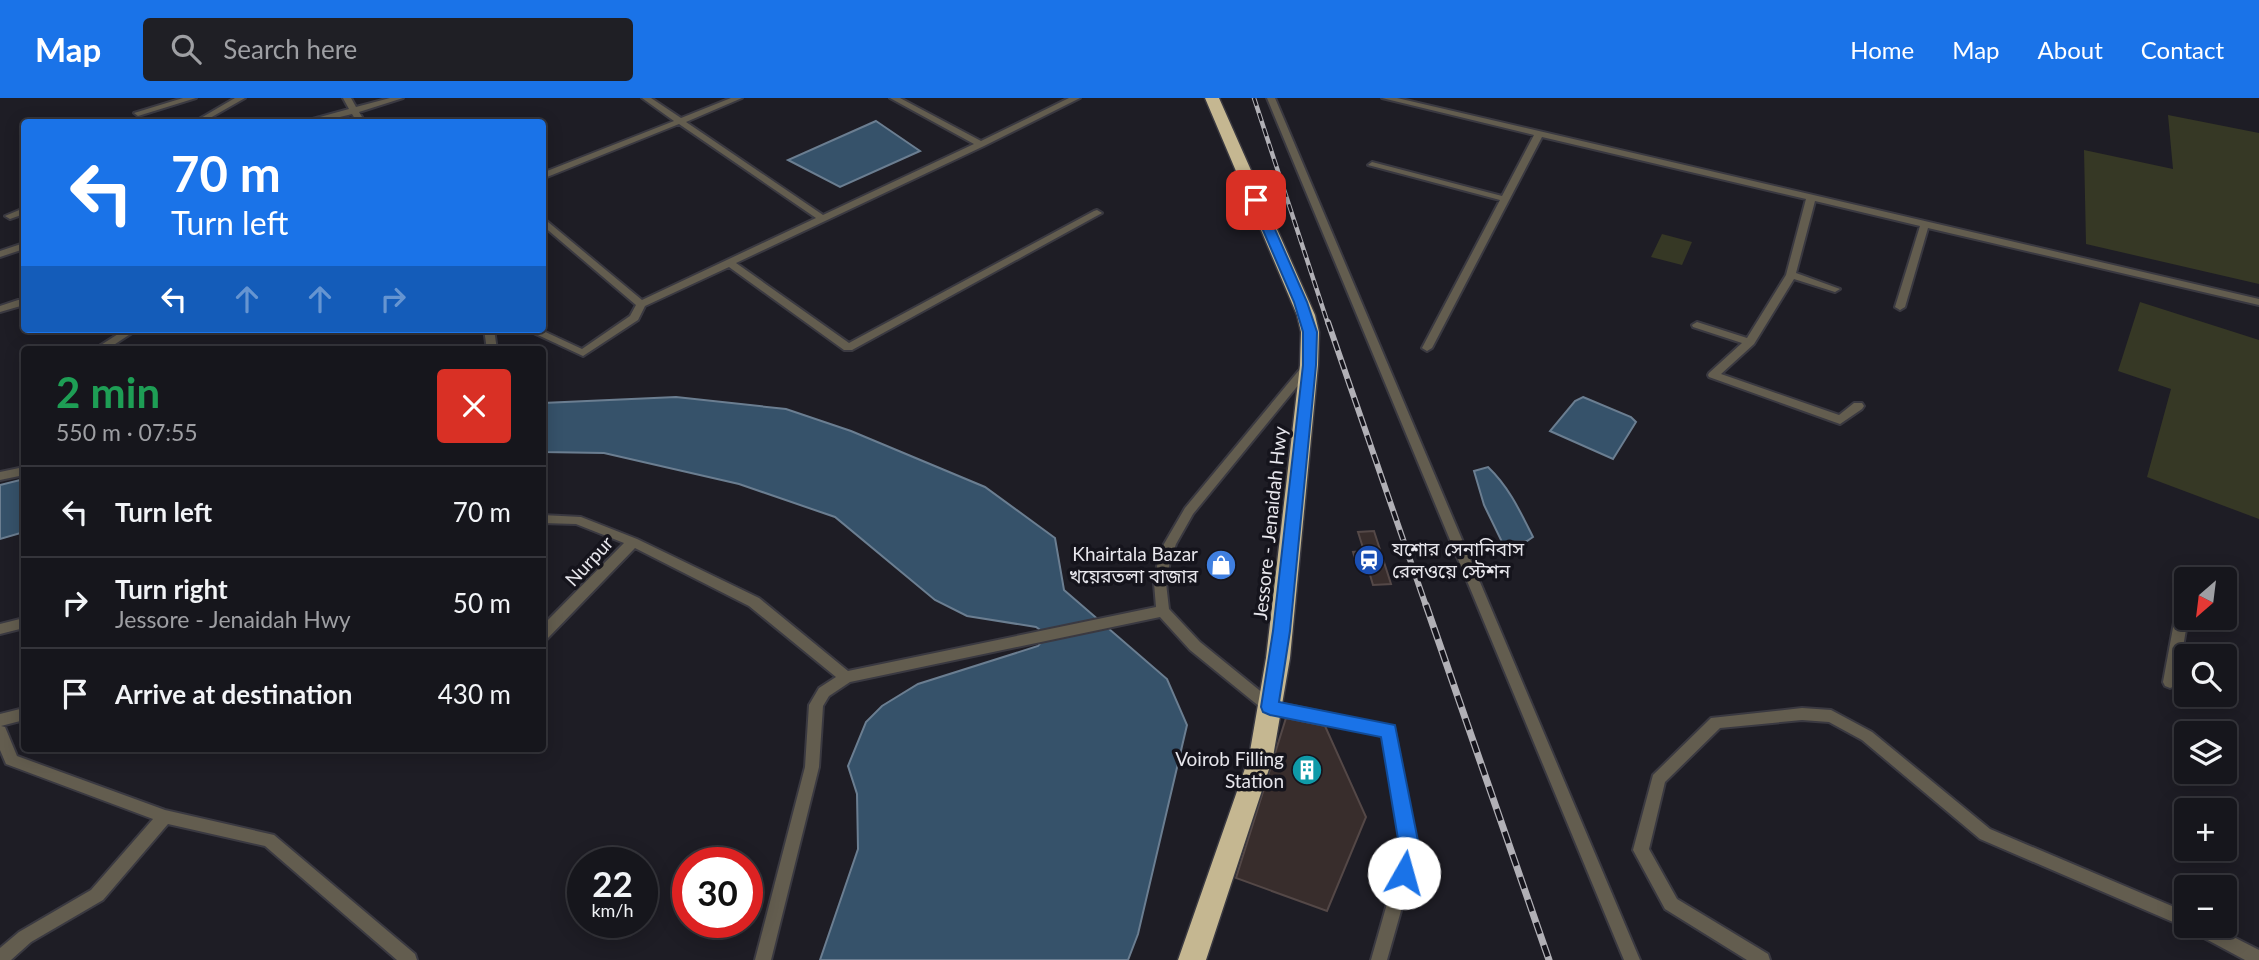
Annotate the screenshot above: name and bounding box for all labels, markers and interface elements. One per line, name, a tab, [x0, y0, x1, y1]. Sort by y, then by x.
search box	[143, 18, 633, 81]
text: Map	[35, 29, 101, 69]
icon: search	[167, 30, 205, 68]
text: Search here	[223, 33, 357, 65]
text: Home	[1850, 35, 1914, 64]
text: Map	[1952, 35, 2000, 64]
text: About	[2038, 35, 2103, 64]
text: Contact	[2141, 35, 2224, 64]
text: 70 m	[171, 144, 281, 202]
icon: left	[56, 147, 147, 238]
pin	[1226, 170, 1286, 230]
icon: arrive	[1237, 181, 1275, 219]
text: Turn left	[171, 203, 288, 242]
icon: left	[155, 280, 193, 318]
icon: ahead	[228, 280, 266, 318]
icon: ahead	[301, 280, 339, 318]
icon: right	[374, 280, 412, 318]
text: 2 min	[56, 367, 160, 417]
button: close	[437, 369, 511, 443]
text: 550 m · 07:55	[56, 418, 198, 446]
street label: Jessore - Jenaidah Hwy	[1248, 425, 1291, 621]
icon: left	[56, 493, 94, 531]
text: Turn left	[115, 496, 212, 528]
text: 70 m	[453, 496, 511, 528]
street label: Nurpur	[560, 531, 618, 590]
place label: যশোর সেনানিবাস রেলওয়ে স্টেশন	[1391, 537, 1525, 582]
place label: Khairtala Bazar খয়েরতলা বাজার	[1069, 542, 1199, 587]
station icon: যশোর সেনানিবাস রেলওয়ে স্টেশন	[1352, 543, 1386, 577]
shop icon: Khairtala Bazar খয়েরতলা বাজার	[1204, 548, 1238, 582]
north arrow	[2174, 567, 2236, 630]
map controls	[2174, 567, 2237, 938]
text: Turn right	[115, 573, 228, 605]
icon: right	[56, 584, 94, 622]
text: 50 m	[453, 587, 511, 619]
text: Jessore - Jenaidah Hwy	[115, 605, 351, 633]
button: search	[2174, 644, 2237, 707]
icon: arrive	[56, 675, 94, 713]
text: Arrive at destination	[115, 678, 352, 710]
text: 430 m	[438, 678, 511, 710]
button: layers	[2174, 721, 2237, 784]
place label: Voirob Filling Station	[1175, 747, 1284, 792]
building icon: Voirob Filling Station	[1290, 753, 1324, 787]
button: +	[2174, 798, 2237, 861]
position arrow	[1367, 836, 1441, 910]
speed limit sign: 30	[672, 847, 763, 938]
text: 22	[592, 862, 633, 904]
button: −	[2174, 875, 2237, 938]
text: km/h	[591, 899, 634, 921]

